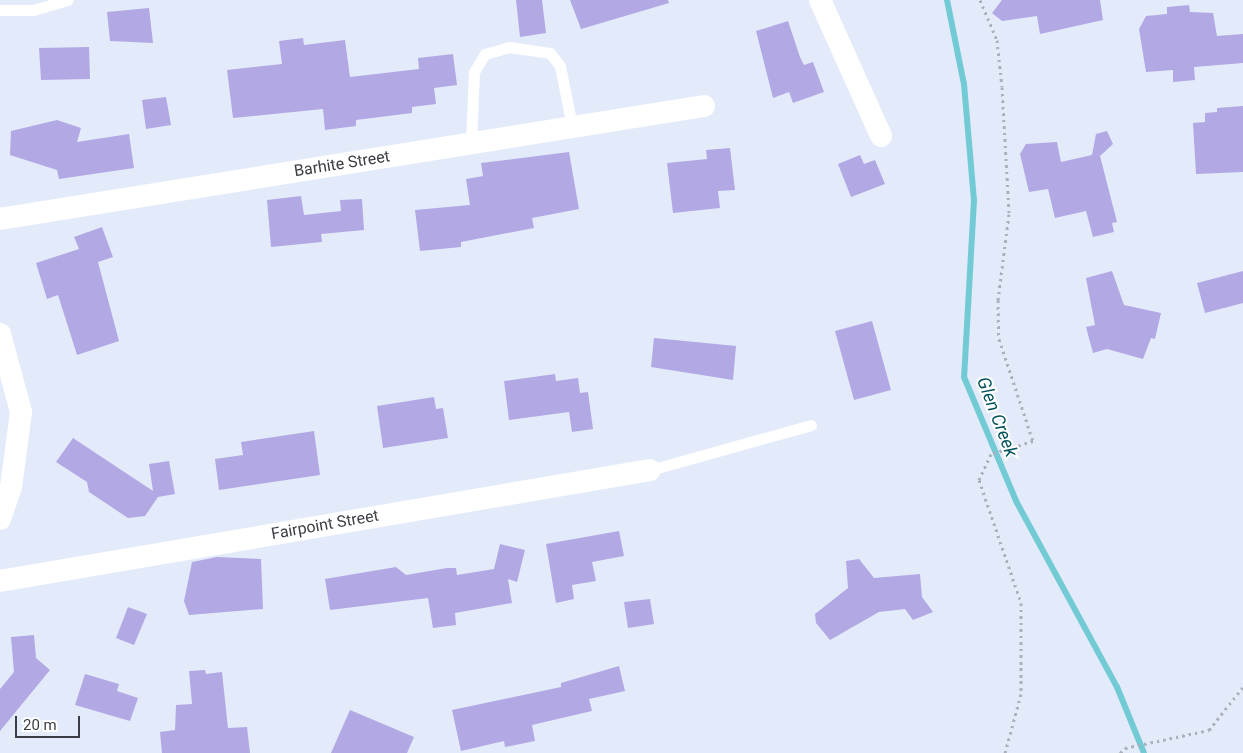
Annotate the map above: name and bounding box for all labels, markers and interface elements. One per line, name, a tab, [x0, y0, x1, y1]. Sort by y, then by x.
street label: Barhite Street	[293, 147, 391, 181]
water label: Glen Creek	[972, 374, 1022, 460]
street label: Fairpoint Street	[270, 506, 380, 544]
scale bar	[18, 706, 82, 738]
text: 20 m	[23, 716, 57, 734]

